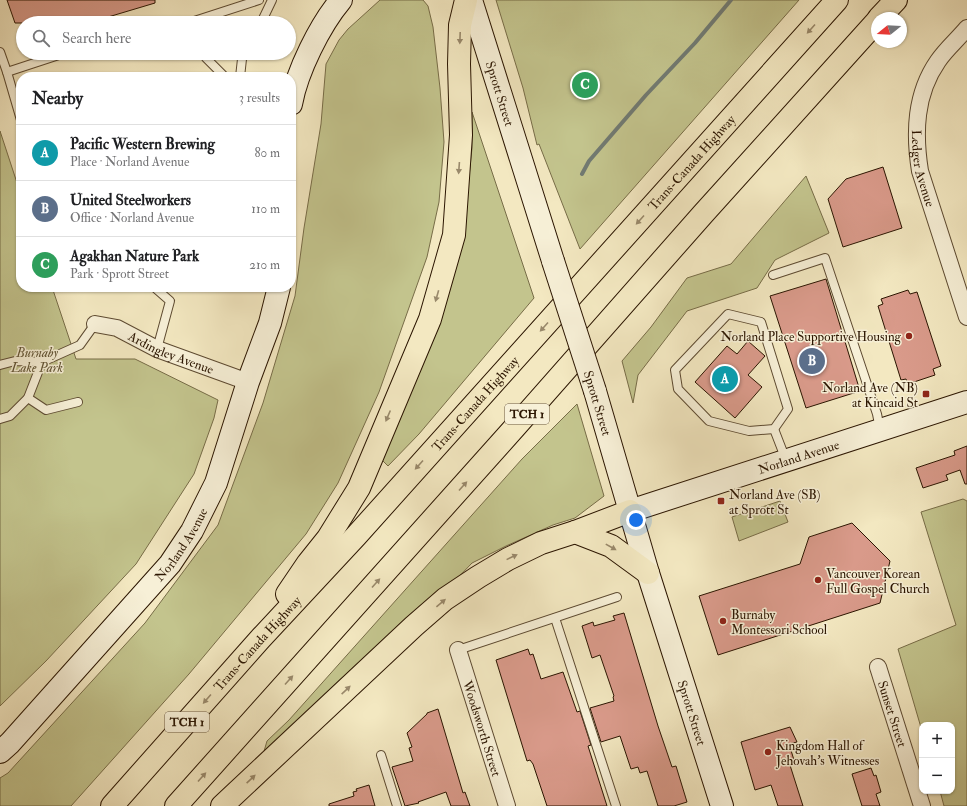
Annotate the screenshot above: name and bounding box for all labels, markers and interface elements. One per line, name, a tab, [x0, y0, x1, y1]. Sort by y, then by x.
north arrow	[871, 12, 907, 48]
search box	[16, 16, 296, 60]
one-way arrow	[806, 24, 815, 34]
icon: search	[30, 27, 52, 49]
text: Search here	[62, 29, 131, 48]
one-way arrow	[456, 32, 463, 44]
street label: Sprott Street	[482, 59, 517, 128]
pin: C	[572, 70, 598, 100]
text: Nearby	[32, 88, 83, 109]
text: 3 results	[239, 90, 280, 106]
street label: Trans-Canada Highway	[645, 112, 740, 214]
street label: Ledger Avenue	[908, 130, 938, 209]
text: Pacific Western Brewing	[70, 135, 215, 154]
text: A	[41, 145, 49, 161]
text: 80 m	[254, 145, 280, 161]
text: Place · Norland Avenue	[70, 154, 189, 170]
one-way arrow	[455, 162, 462, 174]
text: United Steelworkers	[70, 191, 191, 210]
text: B	[41, 201, 49, 217]
text: 110 m	[251, 201, 280, 217]
text: Office · Norland Avenue	[70, 210, 194, 226]
one-way arrow	[635, 214, 644, 225]
text: Agakhan Nature Park	[70, 247, 199, 266]
text: C	[40, 257, 50, 273]
text: 210 m	[249, 257, 280, 273]
text: Park · Sprott Street	[70, 266, 169, 282]
one-way arrow	[434, 290, 440, 302]
one-way arrow	[539, 322, 548, 332]
street label: Ardingley Avenue	[124, 328, 216, 378]
place label: Norland Place Supportive Housing	[721, 329, 902, 346]
marker: Norland Place Supportive Housing	[904, 331, 914, 341]
park label: Burnaby Lake Park	[10, 345, 63, 376]
pin: B	[799, 346, 825, 376]
street label: Trans-Canada Highway	[429, 353, 524, 455]
pin: A	[712, 364, 738, 394]
street label: Sprott Street	[579, 369, 615, 438]
place label: Norland Ave (NB) at Kincaid St	[822, 380, 918, 411]
marker: Norland Ave (NB) at Kincaid St	[921, 389, 931, 399]
road number: TCH 1	[505, 404, 549, 424]
one-way arrow	[385, 410, 391, 422]
street label: Norland Avenue	[756, 437, 842, 478]
one-way arrow	[415, 460, 424, 470]
one-way arrow	[458, 481, 467, 492]
place label: Norland Ave (SB) at Sprott St	[729, 487, 820, 519]
marker: Norland Ave (SB) at Sprott St	[716, 496, 726, 506]
street label: Norland Avenue	[152, 505, 212, 585]
your location	[626, 510, 646, 530]
one-way arrow	[605, 544, 617, 551]
one-way arrow	[506, 554, 517, 561]
place label: Vancouver Korean Full Gospel Church	[826, 566, 930, 598]
marker: Vancouver Korean Full Gospel Church	[813, 575, 823, 585]
one-way arrow	[371, 578, 381, 588]
street label: Trans-Canada Highway	[211, 593, 306, 695]
one-way arrow	[436, 598, 447, 607]
place label: Burnaby Montessori School	[731, 607, 828, 638]
marker: Burnaby Montessori School	[718, 616, 728, 626]
one-way arrow	[284, 675, 294, 685]
street label: Woodsworth Street	[459, 678, 504, 778]
street label: Sprott Street	[674, 678, 709, 747]
street label: Sunset Street	[874, 679, 910, 749]
one-way arrow	[341, 686, 350, 695]
one-way arrow	[202, 694, 212, 704]
road number: TCH 1	[165, 712, 209, 732]
map controls	[919, 722, 955, 794]
button: +	[919, 722, 955, 758]
place label: Kingdom Hall of Jehovah's Witnesses	[775, 738, 880, 769]
marker: Kingdom Hall of Jehovah's Witnesses	[763, 747, 773, 757]
button: −	[919, 758, 955, 794]
one-way arrow	[198, 772, 207, 782]
one-way arrow	[246, 774, 256, 784]

